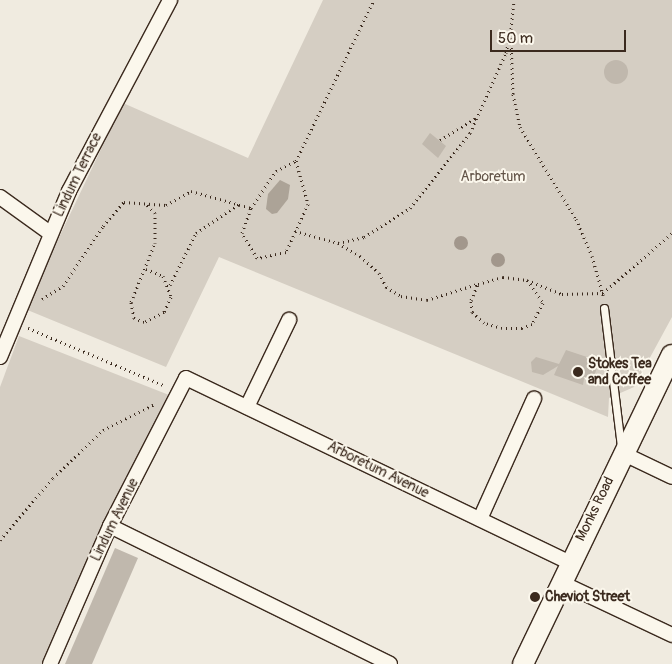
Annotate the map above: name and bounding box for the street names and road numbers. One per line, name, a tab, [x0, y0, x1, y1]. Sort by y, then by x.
street label: Lindum Terrace	[50, 130, 106, 220]
street label: Arboretum Avenue	[324, 438, 432, 502]
street label: Monks Road	[572, 474, 618, 544]
street label: Lindum Avenue	[88, 476, 142, 564]

